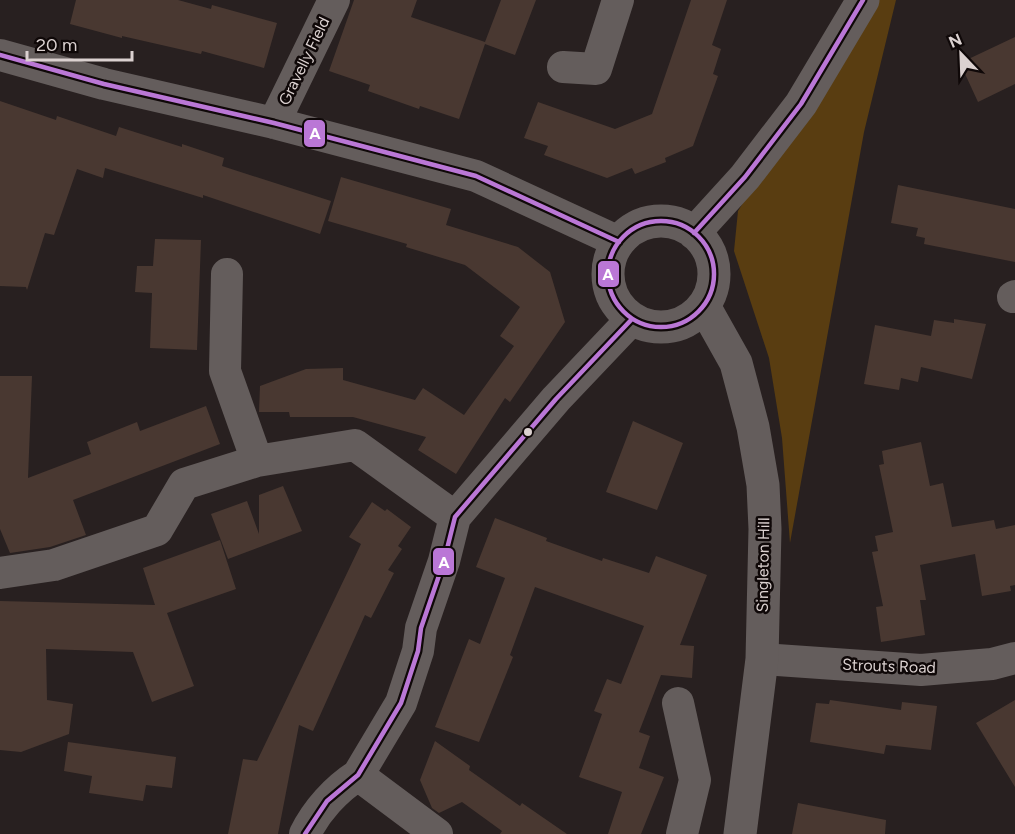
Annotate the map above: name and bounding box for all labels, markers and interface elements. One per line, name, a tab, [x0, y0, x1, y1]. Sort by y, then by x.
street label: Gravelly Field	[274, 14, 334, 108]
scale bar	[27, 24, 132, 62]
north arrow	[931, 24, 991, 84]
text: N	[946, 29, 965, 52]
text: 20 m	[36, 34, 77, 56]
line badge: A	[303, 119, 326, 148]
text: A	[309, 124, 321, 143]
line badge: A	[597, 260, 620, 288]
text: A	[602, 265, 614, 284]
unlabelled marker	[522, 426, 534, 438]
street label: Singleton Hill	[753, 517, 773, 613]
line badge: A	[432, 547, 455, 576]
text: A	[438, 553, 450, 572]
street label: Strouts Road	[842, 655, 936, 677]

